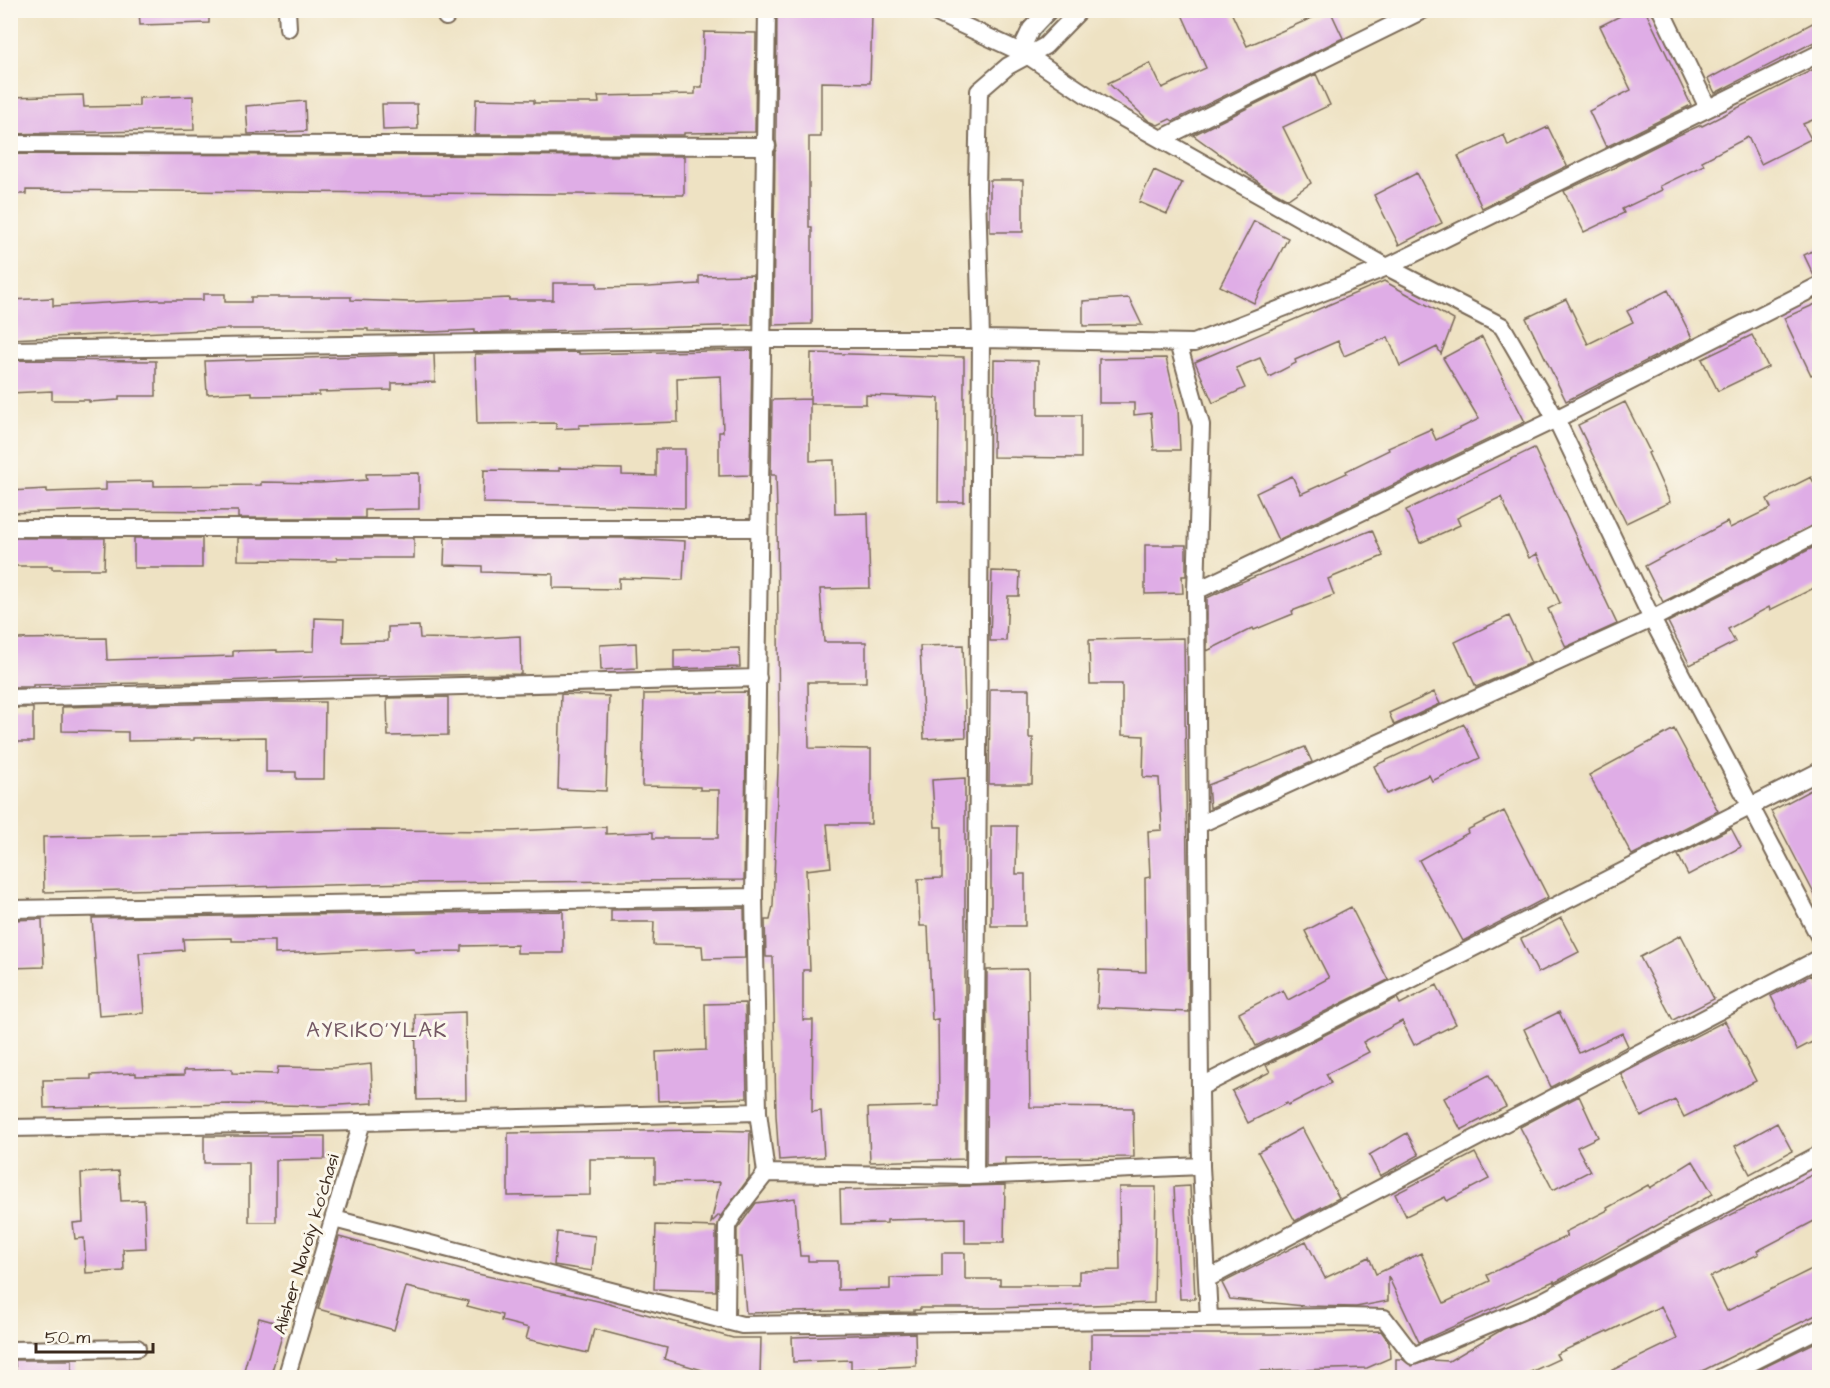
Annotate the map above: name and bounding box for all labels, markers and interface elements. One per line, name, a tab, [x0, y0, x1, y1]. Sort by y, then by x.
district label: AYRIKO'YLAK	[306, 1016, 448, 1045]
street label: Alisher Navoiy ko'chasi	[267, 1151, 347, 1337]
scale bar	[36, 1316, 153, 1354]
text: 50 m	[45, 1325, 90, 1350]

